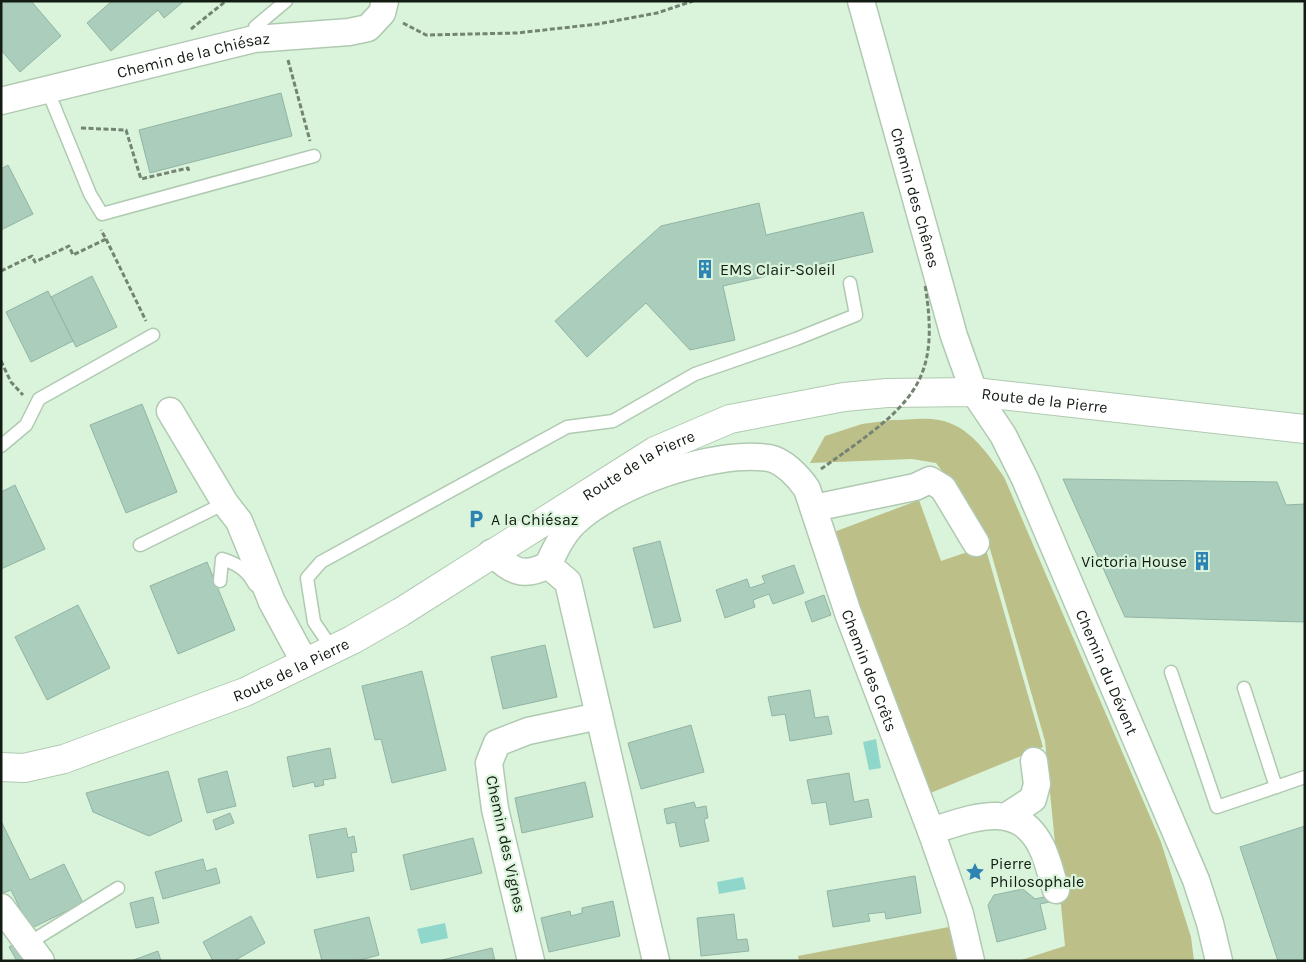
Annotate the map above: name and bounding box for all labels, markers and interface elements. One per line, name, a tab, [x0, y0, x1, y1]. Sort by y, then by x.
street label: Chemin de la Chiésaz	[115, 28, 271, 82]
street label: Chemin des Chênes	[887, 125, 944, 270]
building icon: EMS Clair-Soleil	[694, 258, 716, 280]
place label: EMS Clair-Soleil	[720, 260, 836, 279]
street label: Route de la Pierre	[981, 383, 1109, 416]
street label: Route de la Pierre	[579, 426, 698, 504]
parking icon: A la Chiésaz	[465, 508, 487, 530]
place label: A la Chiésaz	[491, 510, 578, 529]
building icon: Victoria House	[1191, 550, 1213, 572]
place label: Victoria House	[1081, 552, 1187, 571]
street label: Chemin du Dévent	[1072, 606, 1142, 738]
street label: Chemin des Crêts	[838, 607, 902, 734]
street label: Route de la Pierre	[230, 634, 352, 705]
street label: Chemin des Vignes	[482, 774, 530, 914]
place label: Pierre Philosophale	[990, 854, 1084, 891]
place icon: Pierre Philosophale	[964, 861, 986, 883]

